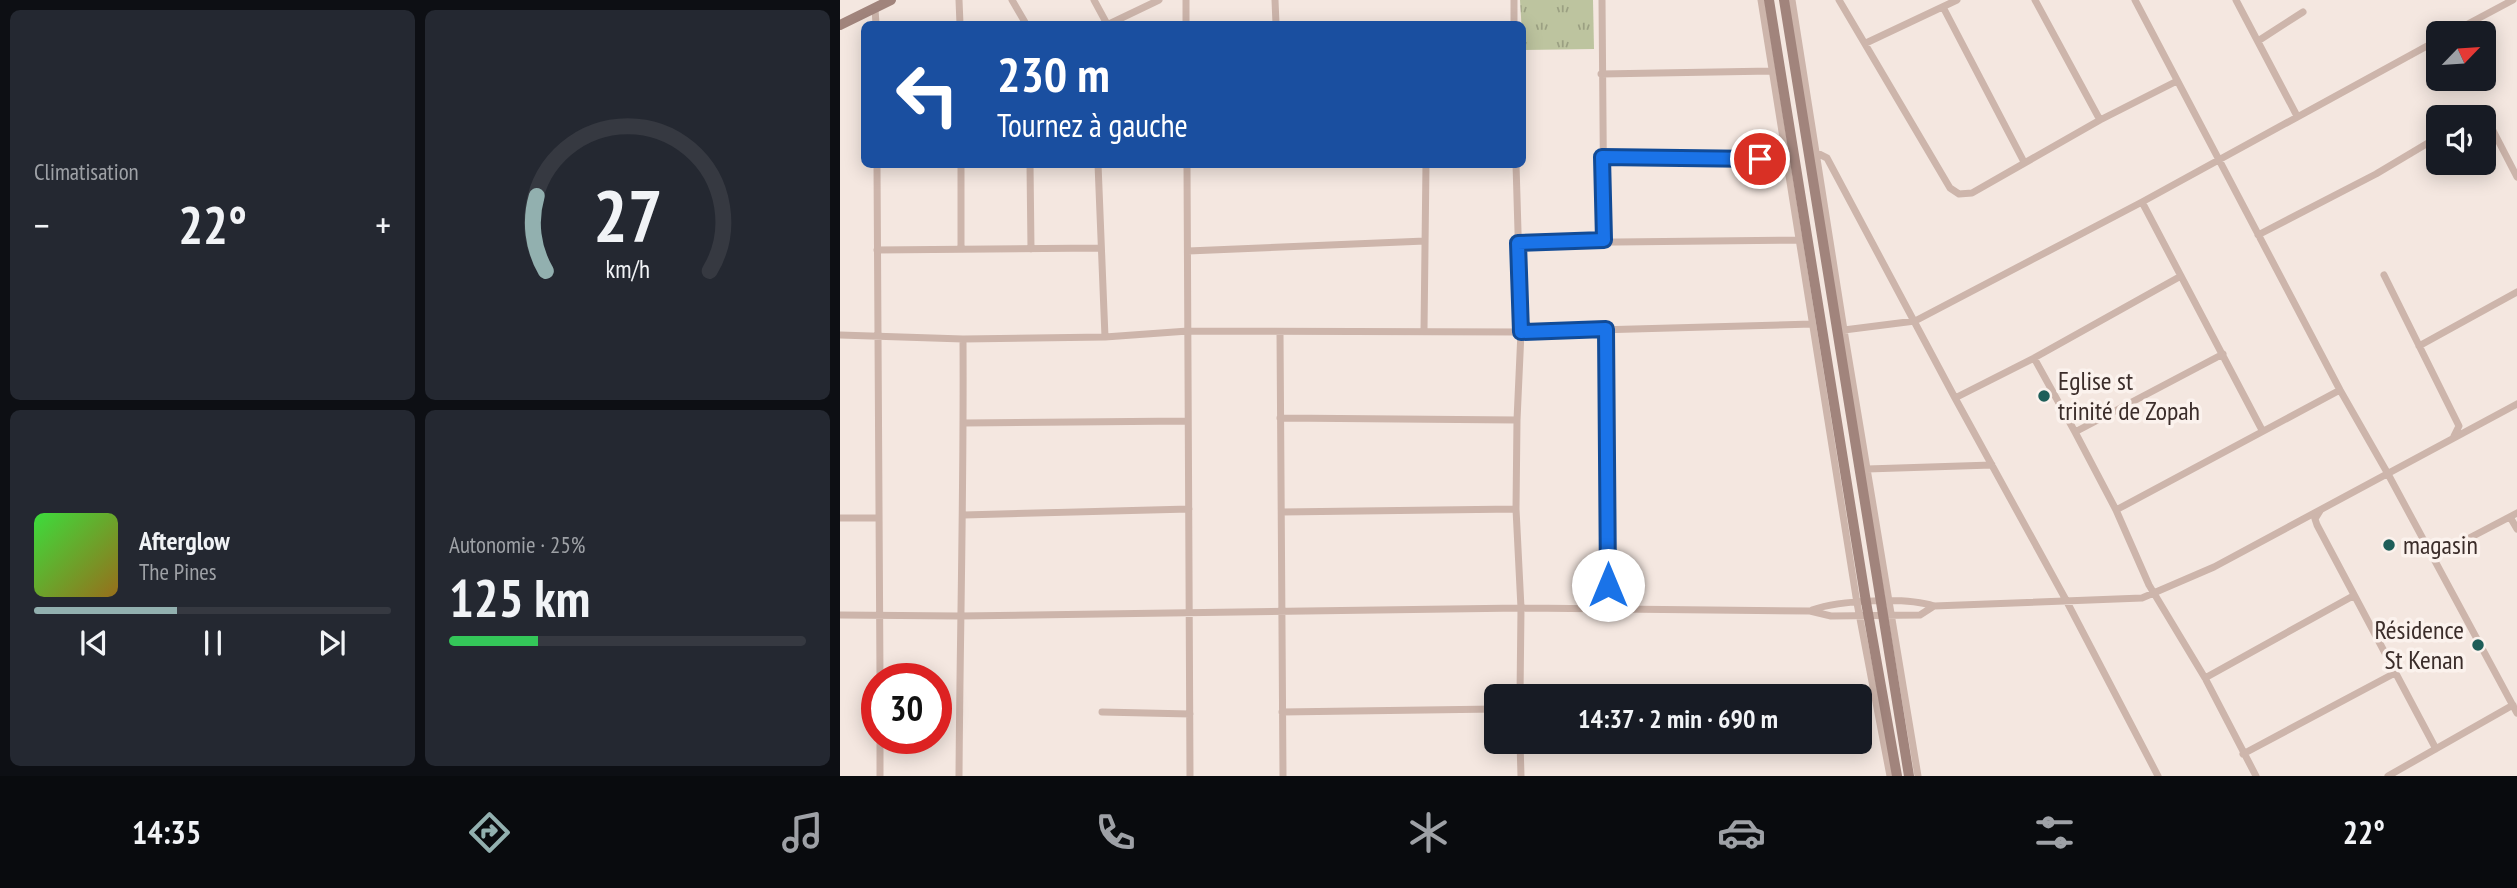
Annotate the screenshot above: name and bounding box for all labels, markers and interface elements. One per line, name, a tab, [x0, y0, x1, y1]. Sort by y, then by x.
north arrow	[2426, 21, 2496, 91]
map controls	[2426, 21, 2496, 175]
text: 230 m	[997, 42, 1110, 106]
icon: left	[882, 49, 973, 140]
text: Tournez à gauche	[997, 104, 1188, 146]
button: sound	[2426, 105, 2496, 175]
pin	[1730, 129, 1790, 189]
icon: arrive	[1741, 140, 1779, 178]
text: Climatisation	[34, 157, 139, 186]
text: 27	[593, 167, 662, 261]
text: 22°	[178, 191, 247, 258]
text: −	[34, 200, 50, 249]
text: +	[375, 200, 391, 249]
text: km/h	[605, 253, 650, 285]
place label: Eglise st trinité de Zopah	[2058, 364, 2200, 427]
marker: Eglise st trinité de Zopah	[2036, 388, 2052, 404]
text: Afterglow	[139, 524, 230, 557]
place label: magasin	[2403, 528, 2478, 561]
text: Autonomie · 25%	[449, 530, 585, 559]
marker: magasin	[2381, 537, 2397, 553]
position arrow	[1571, 548, 1645, 622]
text: The Pines	[139, 557, 217, 586]
text: 125 km	[449, 564, 590, 631]
place label: Résidence St Kenan	[2374, 613, 2464, 676]
icon: previous	[75, 624, 113, 662]
icon: pause	[194, 624, 232, 662]
icon: next	[313, 624, 351, 662]
marker: Résidence St Kenan	[2470, 637, 2486, 653]
speed limit sign: 30	[861, 663, 952, 754]
text: 14:37 · 2 min · 690 m	[1578, 702, 1778, 735]
icon: directions	[465, 808, 514, 857]
icon: music	[778, 808, 827, 857]
icon: phone	[1091, 808, 1140, 857]
icon: climate	[1404, 808, 1453, 857]
icon: car	[1717, 808, 1766, 857]
icon: filters	[2030, 808, 2079, 857]
text: 14:35	[132, 811, 201, 853]
text: 22°	[2343, 811, 2385, 853]

